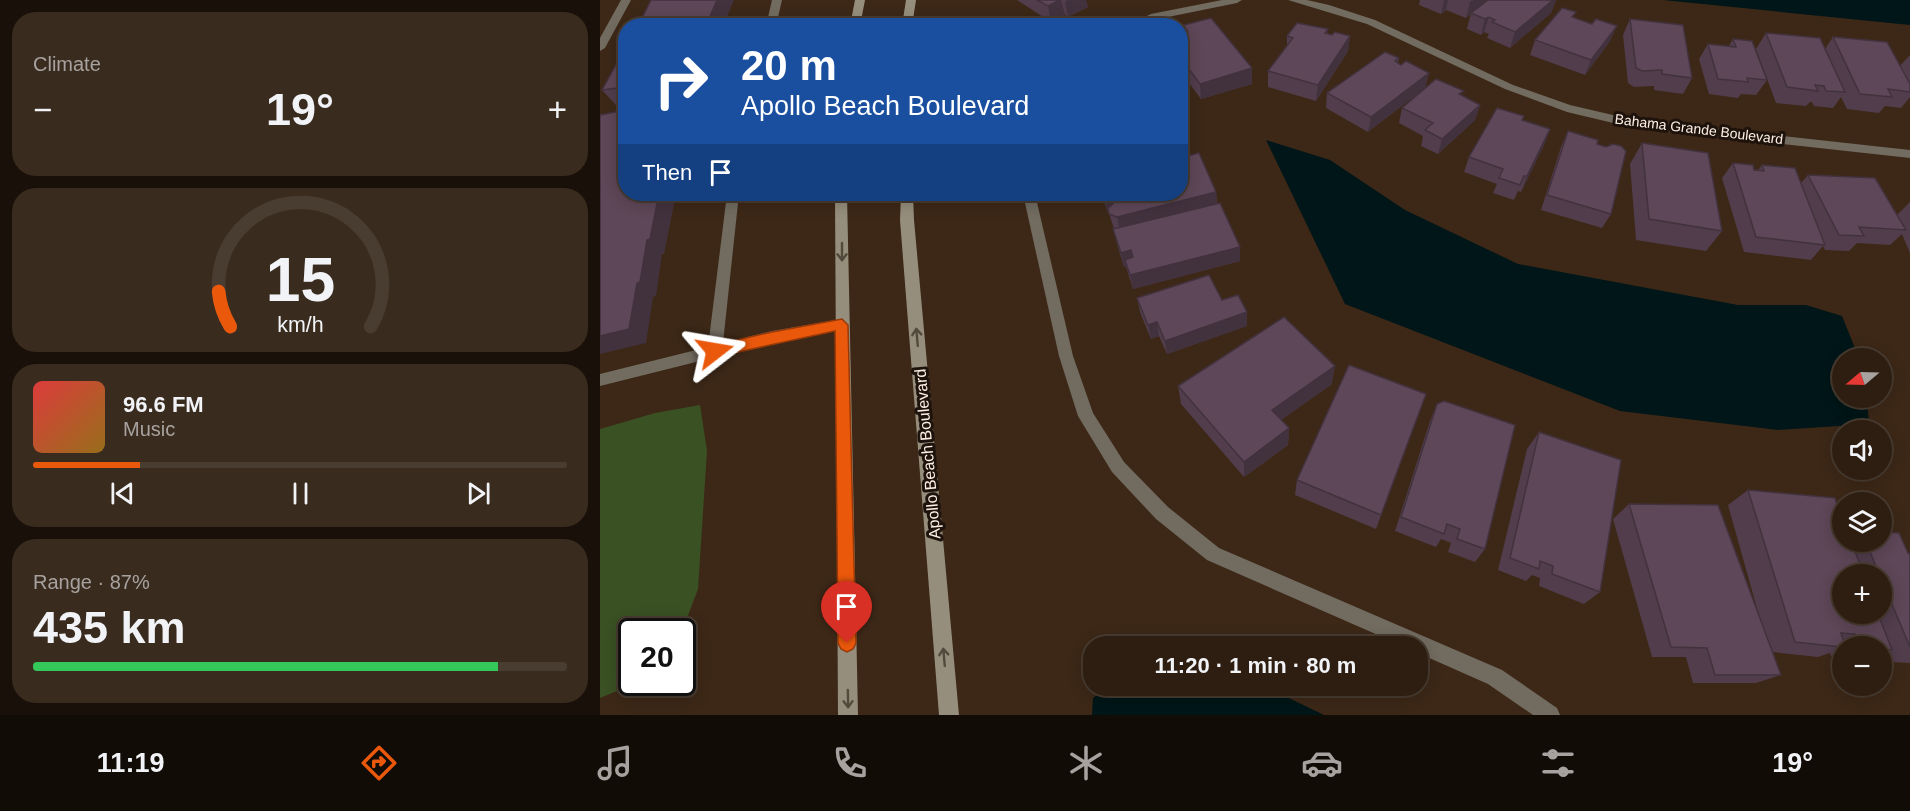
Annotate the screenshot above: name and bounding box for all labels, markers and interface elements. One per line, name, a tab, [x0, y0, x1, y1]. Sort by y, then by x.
icon: right	[642, 42, 720, 120]
text: 20 m	[741, 42, 837, 89]
text: Climate	[33, 53, 101, 75]
text: 19°	[266, 84, 334, 135]
text: −	[33, 91, 52, 128]
text: +	[548, 91, 567, 128]
text: Apollo Beach Boulevard	[741, 91, 1029, 121]
street label: Bahama Grande Boulevard	[1614, 111, 1784, 147]
icon: arrive	[704, 156, 737, 189]
text: Then	[642, 160, 692, 185]
one-way arrow	[836, 241, 847, 261]
text: 15	[265, 245, 335, 314]
text: km/h	[277, 313, 323, 337]
position arrow	[683, 319, 747, 383]
one-way arrow	[911, 327, 922, 347]
north arrow	[1832, 348, 1892, 408]
map controls	[1832, 348, 1892, 696]
street label: Apollo Beach Boulevard	[912, 368, 943, 540]
text: 96.6 FM	[123, 392, 204, 417]
text: Music	[123, 418, 175, 440]
button: sound	[1832, 420, 1892, 480]
icon: previous	[106, 477, 139, 510]
icon: pause	[284, 477, 317, 510]
icon: next	[462, 477, 495, 510]
button: layers	[1832, 492, 1892, 552]
button: +	[1832, 564, 1892, 624]
text: Range · 87%	[33, 571, 150, 593]
pin	[821, 581, 872, 643]
icon: arrive	[830, 590, 863, 623]
text: 435 km	[33, 602, 186, 653]
speed limit sign: 20	[618, 618, 696, 696]
button: −	[1832, 636, 1892, 696]
one-way arrow	[938, 647, 949, 667]
text: 11:20 · 1 min · 80 m	[1155, 653, 1356, 678]
one-way arrow	[842, 688, 854, 708]
icon: directions	[358, 742, 400, 784]
icon: music	[594, 742, 636, 784]
icon: phone	[829, 742, 871, 784]
icon: climate	[1065, 742, 1107, 784]
icon: car	[1301, 742, 1343, 784]
icon: filters	[1537, 742, 1579, 784]
text: 11:19	[97, 748, 164, 778]
text: 19°	[1772, 748, 1813, 778]

